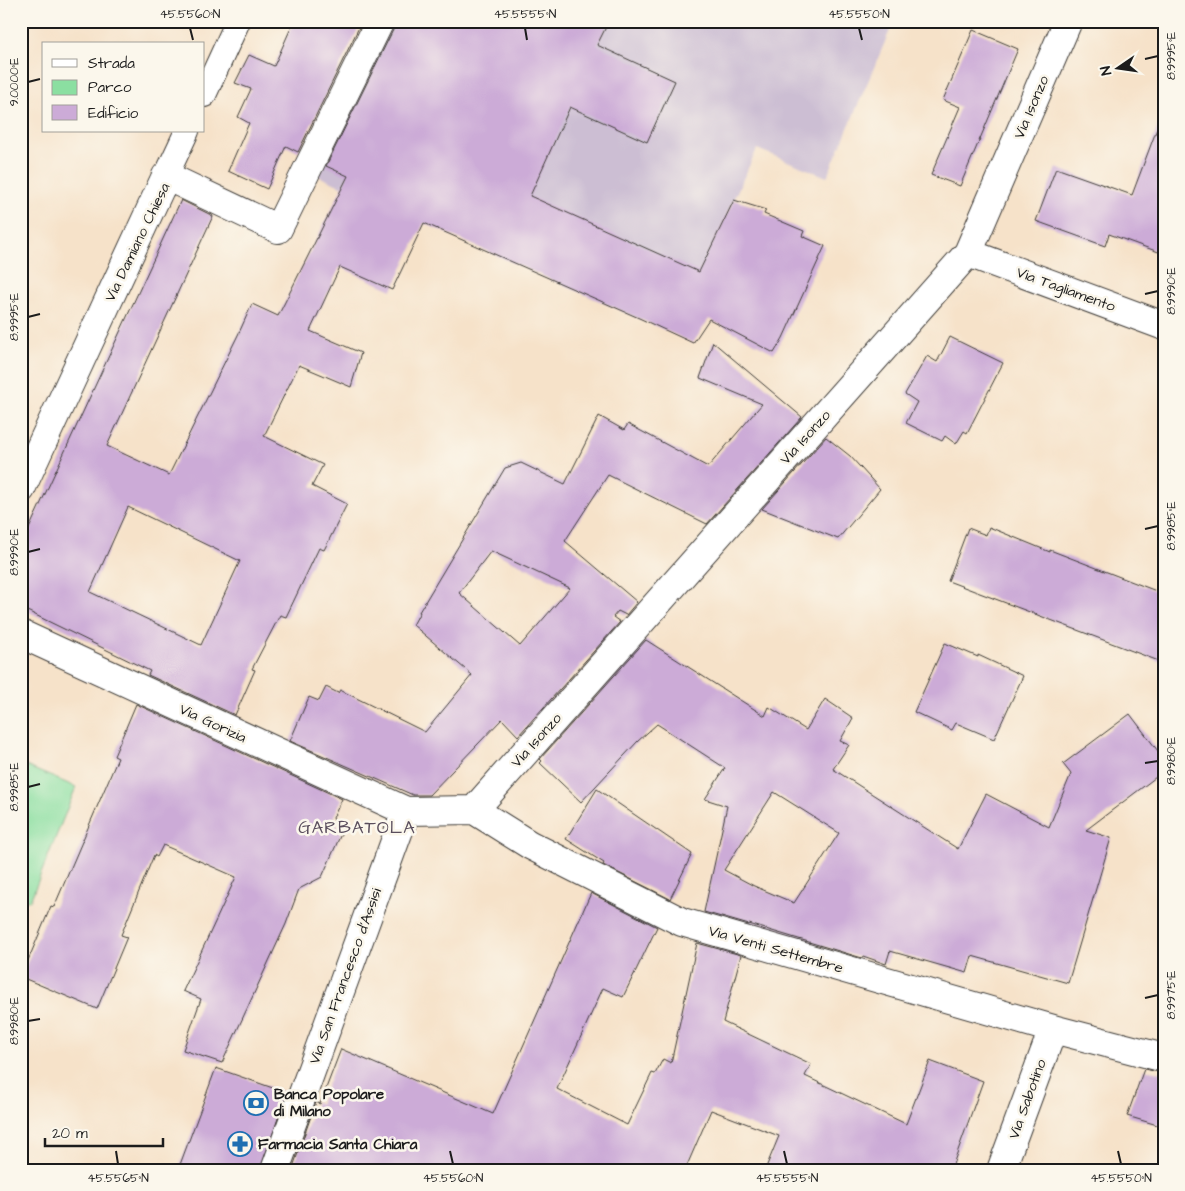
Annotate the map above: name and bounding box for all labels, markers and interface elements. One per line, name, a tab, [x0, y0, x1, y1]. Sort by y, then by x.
text: 45.5560°N	[160, 6, 221, 23]
text: 45.5555°N	[494, 6, 557, 23]
text: 45.5550°N	[828, 6, 890, 23]
text: 8.9995°E	[1163, 32, 1180, 80]
legend	[42, 42, 205, 132]
north arrow	[1092, 42, 1142, 92]
text: Strada	[88, 53, 135, 74]
text: 9.0000°E	[6, 58, 23, 106]
text: N	[1096, 64, 1117, 77]
street label: Via Isonzo	[1009, 72, 1054, 142]
text: Parco	[88, 77, 132, 98]
text: Edificio	[88, 103, 139, 124]
street label: Via Damiano Chiesa	[100, 179, 175, 305]
street label: Via Tagliamento	[1013, 262, 1119, 318]
text: 8.9990°E	[1163, 267, 1180, 315]
text: 8.9995°E	[6, 293, 23, 341]
street label: Via Isonzo	[775, 405, 836, 469]
text: 8.9985°E	[1163, 501, 1180, 551]
text: 8.9990°E	[6, 528, 23, 576]
street label: Via Gorizia	[176, 699, 250, 748]
street label: Via Isonzo	[506, 708, 567, 772]
text: 8.9980°E	[1163, 737, 1180, 785]
text: 8.9985°E	[6, 762, 23, 812]
district label: GARBATOLA	[298, 815, 416, 840]
street label: Via San Francesco d'Assisi	[304, 885, 387, 1067]
street label: Via Venti Settembre	[706, 920, 846, 979]
text: 8.9975°E	[1163, 971, 1180, 1019]
text: 8.9980°E	[6, 997, 23, 1045]
street label: Via Sabotino	[1003, 1056, 1052, 1142]
place label: Banca Popolare di Milano	[273, 1084, 384, 1122]
bank icon: Banca Popolare di Milano	[243, 1090, 269, 1116]
scale bar	[45, 1116, 162, 1148]
text: 20 m	[52, 1123, 88, 1144]
pharmacy icon: Farmacia Santa Chiara	[227, 1131, 253, 1157]
place label: Farmacia Santa Chiara	[258, 1134, 418, 1155]
text: 45.5565°N	[87, 1170, 149, 1187]
text: 45.5560°N	[423, 1170, 484, 1187]
text: 45.5555°N	[756, 1170, 819, 1187]
text: 45.5550°N	[1090, 1170, 1152, 1187]

